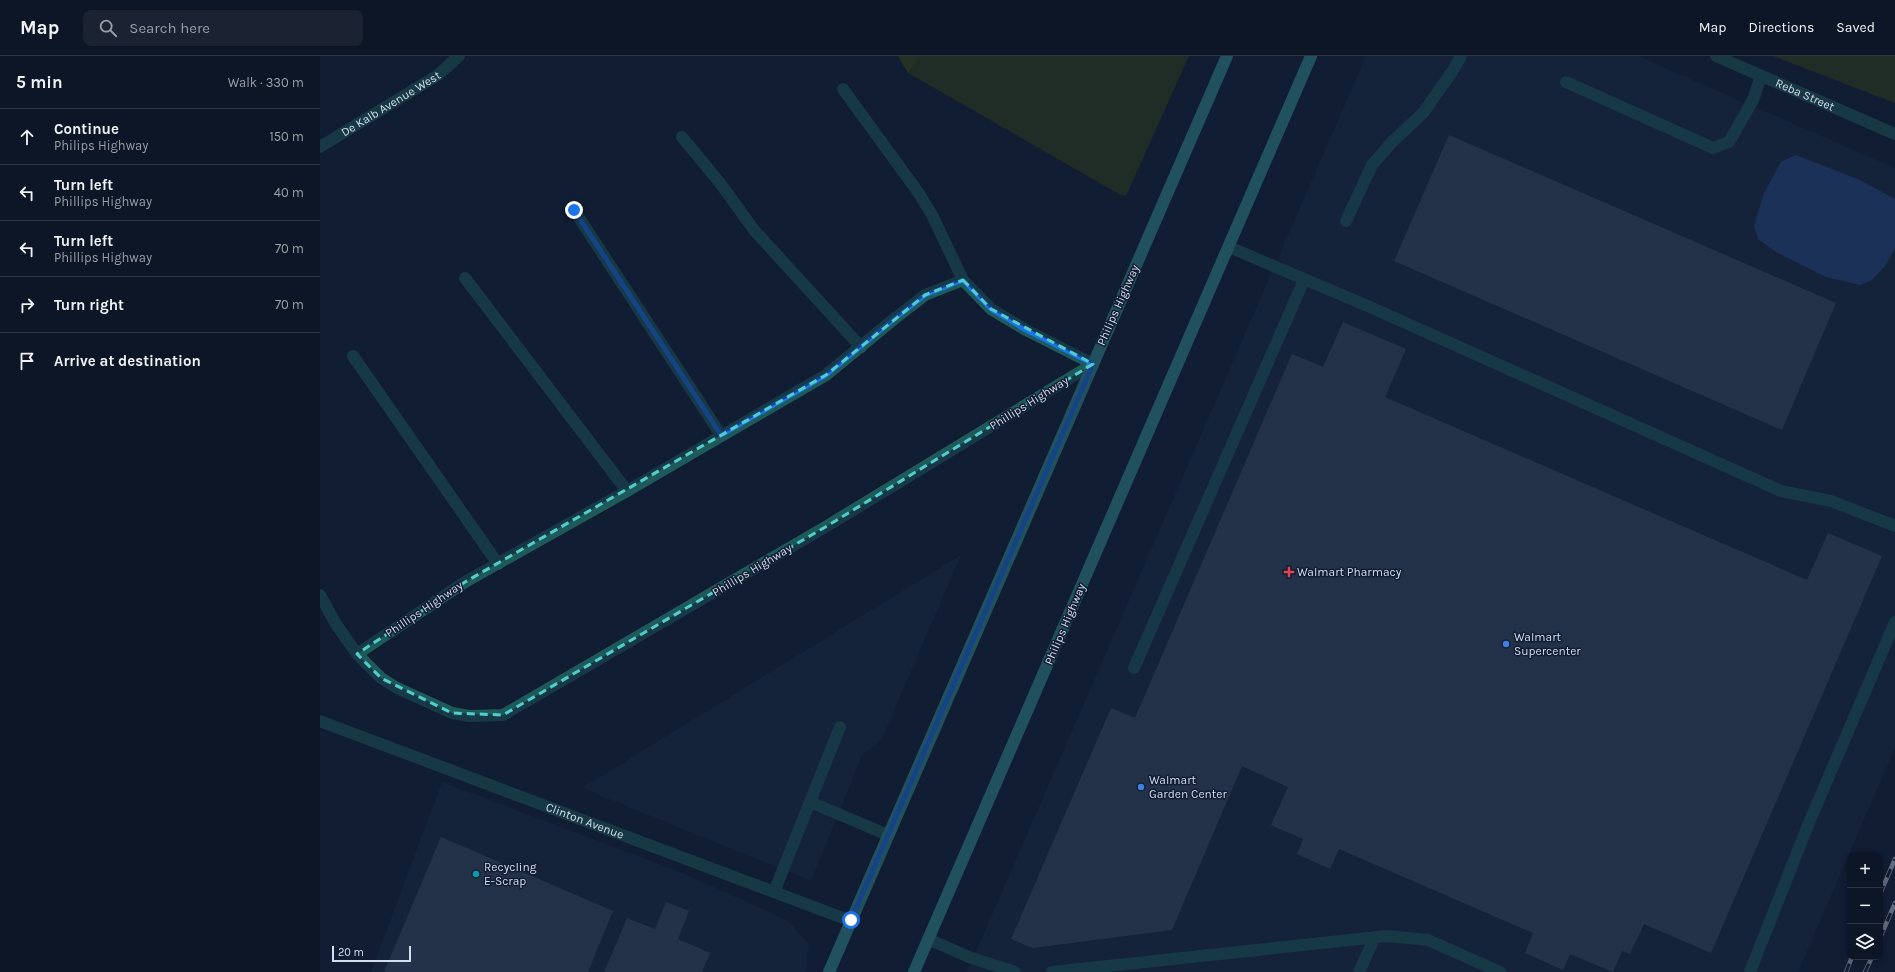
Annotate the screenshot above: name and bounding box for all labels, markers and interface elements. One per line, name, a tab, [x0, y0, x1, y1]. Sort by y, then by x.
search box	[83, 10, 363, 46]
text: Map	[20, 17, 59, 39]
icon: search	[97, 17, 119, 39]
text: Search here	[129, 19, 210, 37]
text: Map	[1699, 19, 1727, 36]
text: Directions	[1749, 19, 1814, 36]
text: Saved	[1836, 19, 1875, 36]
street label: De Kalb Avenue West	[339, 68, 444, 139]
text: 5 min	[16, 72, 63, 92]
text: Walk · 330 m	[228, 75, 304, 90]
street label: Reba Street	[1773, 76, 1837, 114]
text: Continue	[54, 120, 119, 138]
icon: ahead	[16, 126, 38, 148]
text: 150 m	[269, 129, 304, 144]
text: Philips Highway	[54, 138, 148, 153]
text: Turn left	[54, 176, 113, 194]
icon: left	[16, 182, 38, 204]
text: 40 m	[274, 185, 304, 200]
text: Phillips Highway	[54, 194, 152, 209]
route end	[565, 201, 583, 219]
text: Turn left	[54, 232, 113, 250]
icon: left	[16, 238, 38, 260]
text: 70 m	[275, 241, 304, 256]
text: Phillips Highway	[54, 250, 152, 265]
street label: Philips Highway	[1094, 262, 1142, 348]
icon: right	[16, 294, 38, 316]
text: Turn right	[54, 296, 124, 314]
text: 70 m	[275, 297, 304, 312]
icon: arrive	[16, 350, 38, 372]
text: Arrive at destination	[54, 352, 201, 370]
street label: Phillips Highway	[987, 373, 1071, 433]
street label: Phillips Highway	[710, 541, 795, 599]
place label: Walmart Pharmacy	[1297, 565, 1402, 579]
marker: Walmart Pharmacy	[1284, 567, 1294, 577]
street label: Phillips Highway	[383, 578, 466, 640]
street label: Philips Highway	[1042, 581, 1089, 667]
place label: Walmart Supercenter	[1514, 630, 1581, 658]
marker: Walmart Supercenter	[1501, 639, 1511, 649]
place label: Walmart Garden Center	[1149, 773, 1227, 801]
marker: Walmart Garden Center	[1136, 782, 1146, 792]
street label: Clinton Avenue	[544, 800, 626, 842]
map controls	[1847, 852, 1883, 960]
button: +	[1847, 852, 1883, 888]
place label: Recycling E-Scrap	[484, 860, 537, 888]
marker: Recycling E-Scrap	[471, 869, 481, 879]
button: −	[1847, 888, 1883, 924]
route start	[842, 911, 860, 929]
button: layers	[1847, 924, 1883, 960]
scale bar	[332, 944, 411, 963]
text: 20 m	[338, 946, 364, 959]

